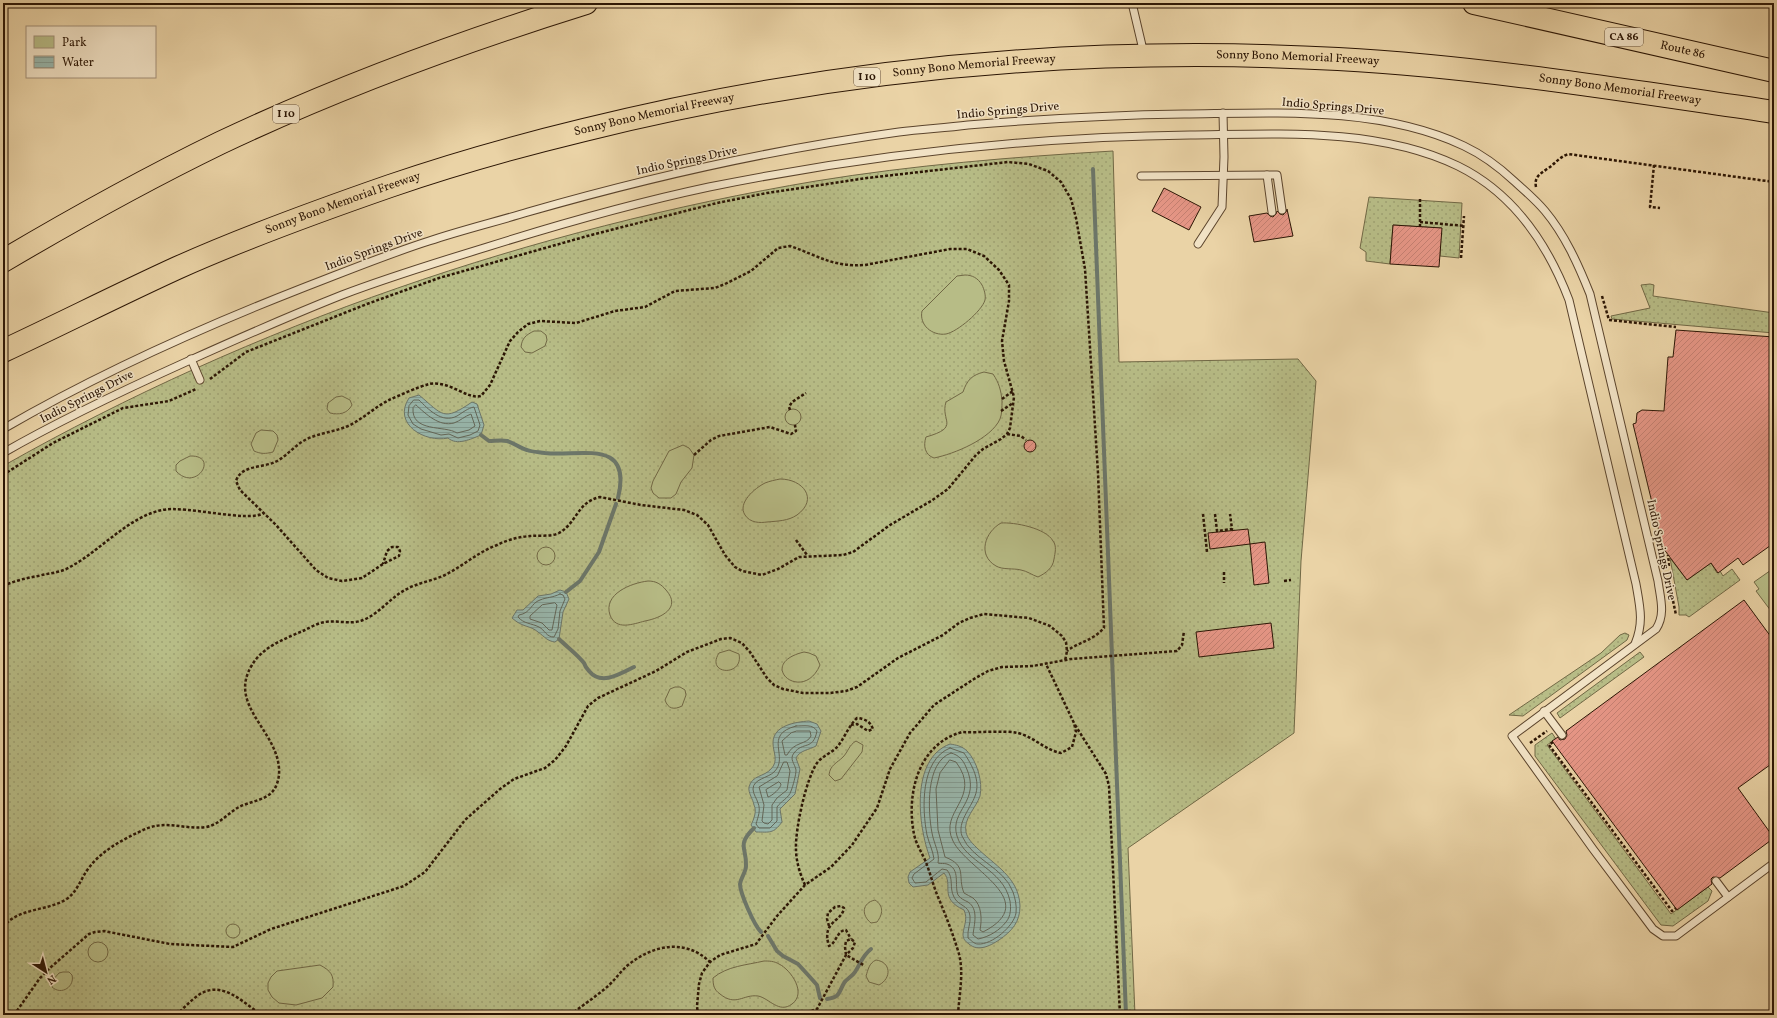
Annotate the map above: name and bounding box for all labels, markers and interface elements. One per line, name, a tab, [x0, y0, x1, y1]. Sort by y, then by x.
legend	[26, 26, 156, 78]
road number: CA 86	[1605, 28, 1643, 46]
text: Park	[62, 35, 87, 51]
street label: Route 86	[1659, 37, 1707, 63]
street label: Sonny Bono Memorial Freeway	[1216, 47, 1381, 70]
street label: Sonny Bono Memorial Freeway	[892, 51, 1057, 81]
text: Water	[62, 55, 94, 71]
road number: I 10	[854, 68, 880, 86]
street label: Sonny Bono Memorial Freeway	[1538, 70, 1703, 109]
street label: Sonny Bono Memorial Freeway	[572, 90, 736, 140]
street label: Indio Springs Drive	[1281, 95, 1385, 119]
street label: Indio Springs Drive	[956, 99, 1060, 123]
road number: I 10	[273, 105, 299, 123]
street label: Indio Springs Drive	[635, 142, 739, 180]
street label: Sonny Bono Memorial Freeway	[263, 168, 423, 238]
street label: Indio Springs Drive	[323, 225, 425, 275]
street label: Indio Springs Drive	[38, 366, 137, 427]
street label: Indio Springs Drive	[1642, 498, 1680, 602]
north arrow	[26, 952, 66, 992]
text: N	[43, 970, 59, 987]

